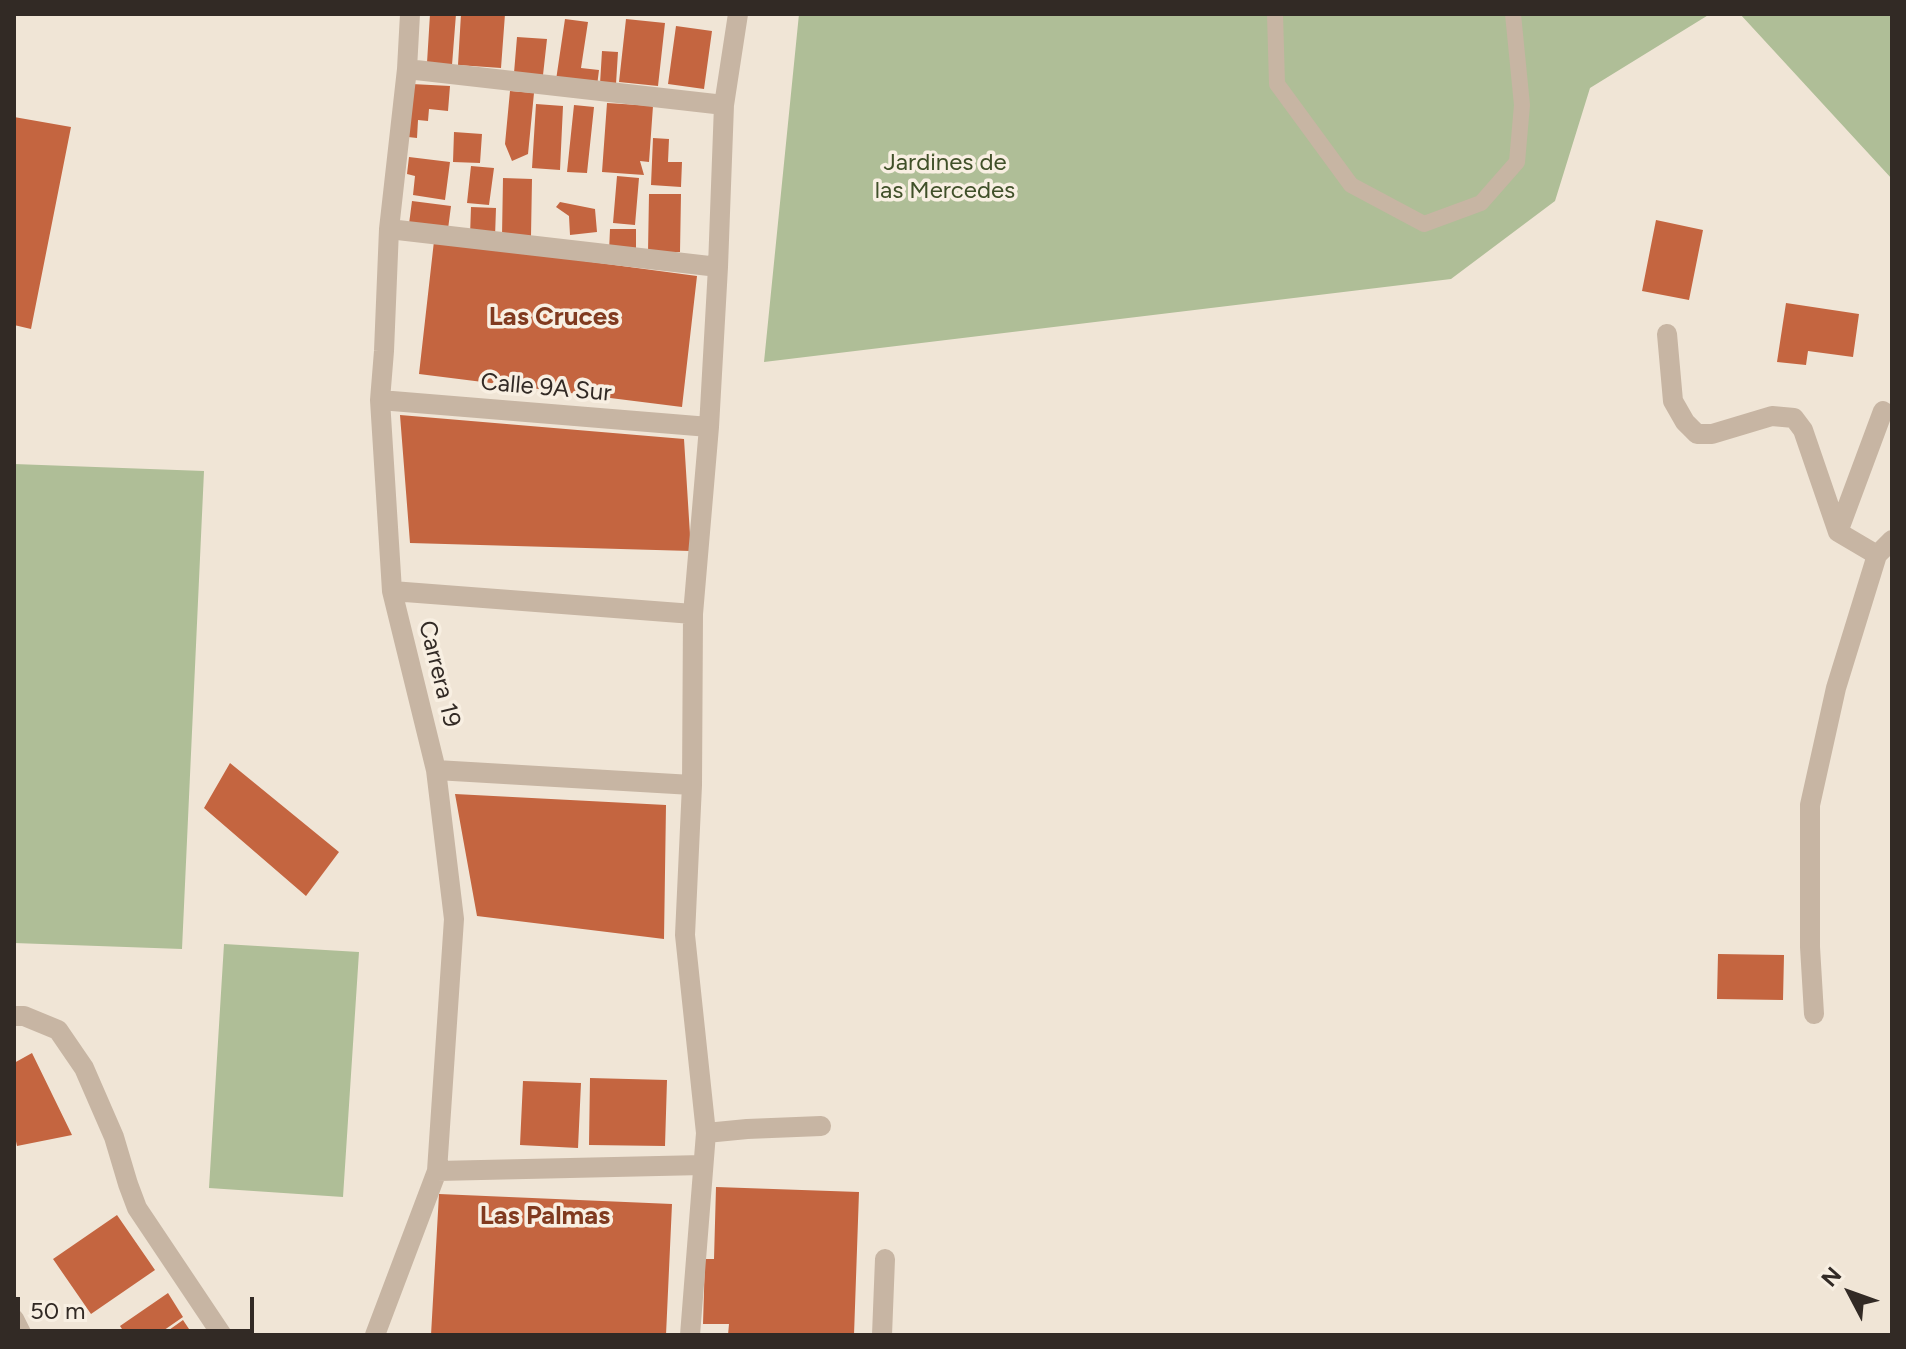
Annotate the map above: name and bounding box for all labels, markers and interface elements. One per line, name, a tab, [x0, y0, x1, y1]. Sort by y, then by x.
park label: Jardines de las Mercedes	[875, 149, 1015, 205]
district label: Las Cruces	[489, 301, 619, 333]
street label: Calle 9A Sur	[479, 368, 613, 408]
street label: Carrera 19	[412, 618, 466, 730]
district label: Las Palmas	[480, 1200, 610, 1232]
north arrow	[1810, 1253, 1890, 1333]
text: N	[1816, 1262, 1847, 1292]
scale bar	[20, 1281, 258, 1331]
text: 50 m	[30, 1296, 86, 1325]

